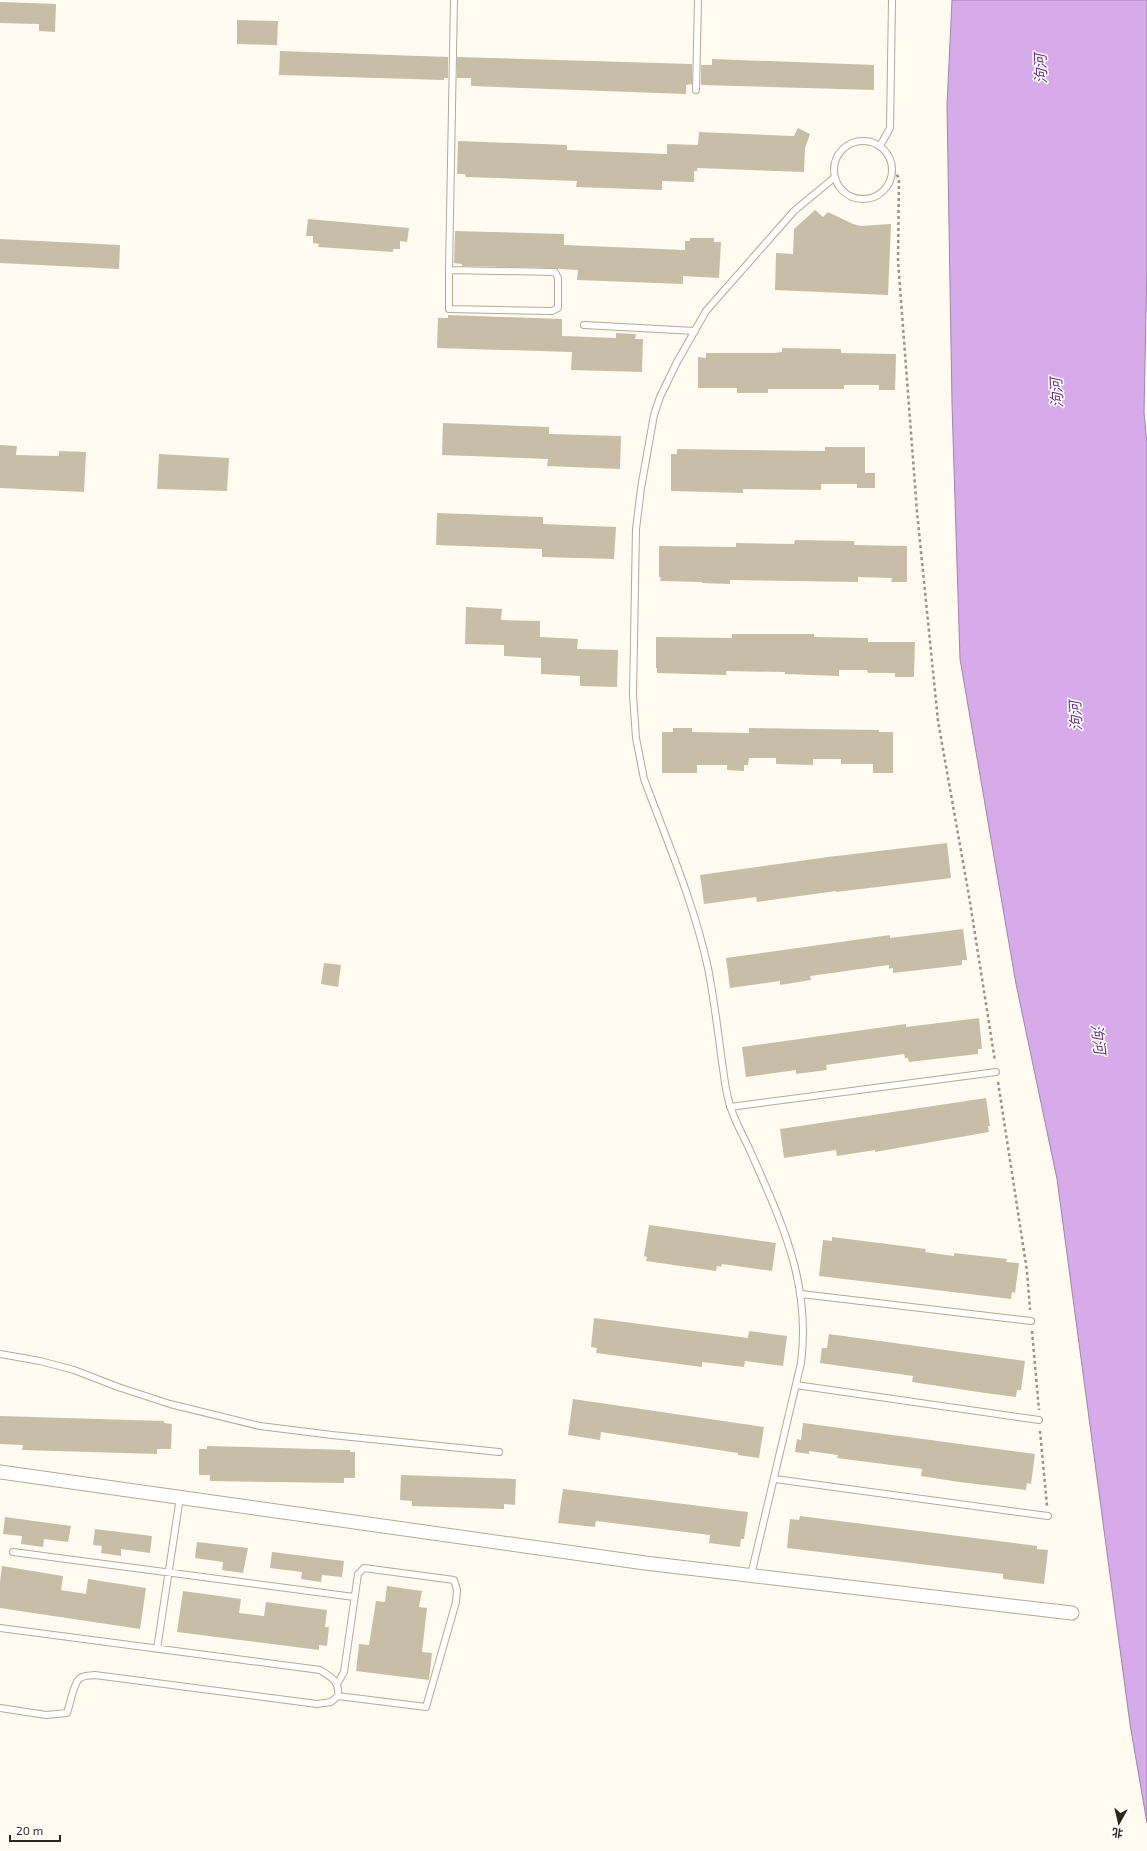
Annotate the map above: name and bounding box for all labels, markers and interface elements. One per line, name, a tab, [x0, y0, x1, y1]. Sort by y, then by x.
water label: 泃河	[1030, 51, 1050, 84]
water label: 泃河	[1046, 375, 1066, 408]
water label: 泃河	[1065, 698, 1085, 731]
water label: 泃河	[1088, 1023, 1110, 1058]
north arrow	[1099, 1803, 1139, 1843]
scale bar	[10, 1817, 60, 1843]
text: 20 m	[16, 1823, 43, 1837]
text: 北	[1111, 1826, 1124, 1841]

